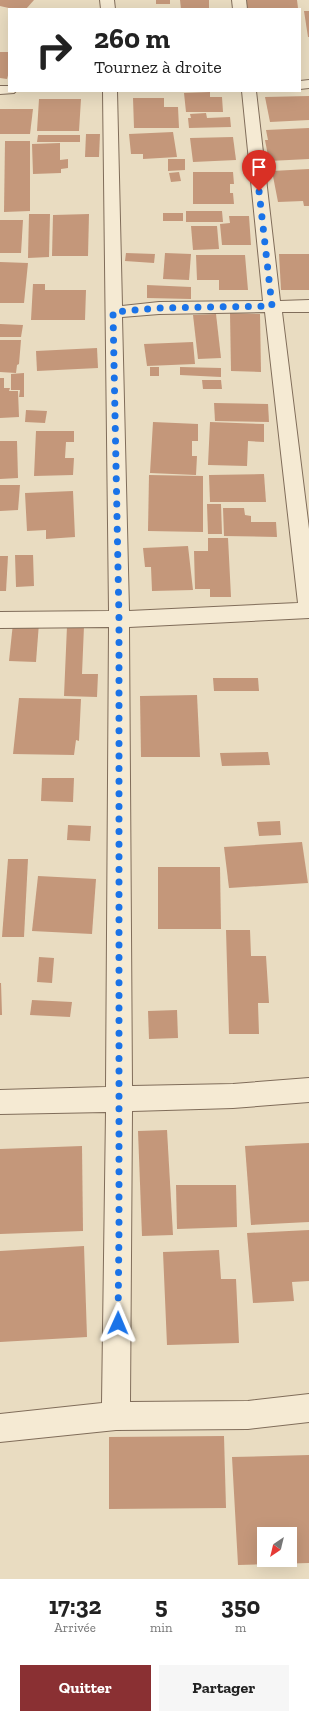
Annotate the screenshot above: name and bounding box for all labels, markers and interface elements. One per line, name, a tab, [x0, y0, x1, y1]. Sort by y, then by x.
text: 260 m	[94, 22, 170, 55]
icon: right	[28, 24, 80, 76]
text: Tournez à droite	[94, 56, 222, 78]
pin	[242, 150, 276, 191]
icon: arrive	[248, 156, 270, 178]
position arrow	[97, 1302, 139, 1344]
north arrow	[257, 1527, 297, 1567]
map controls	[257, 1527, 297, 1567]
text: 17:32	[49, 1591, 101, 1620]
text: 5	[155, 1591, 168, 1620]
text: 350	[221, 1591, 260, 1620]
text: Arrivée	[54, 1620, 96, 1635]
text: min	[150, 1620, 172, 1635]
text: m	[235, 1620, 246, 1635]
button: Quitter	[20, 1665, 151, 1711]
button: Partager	[159, 1665, 289, 1711]

